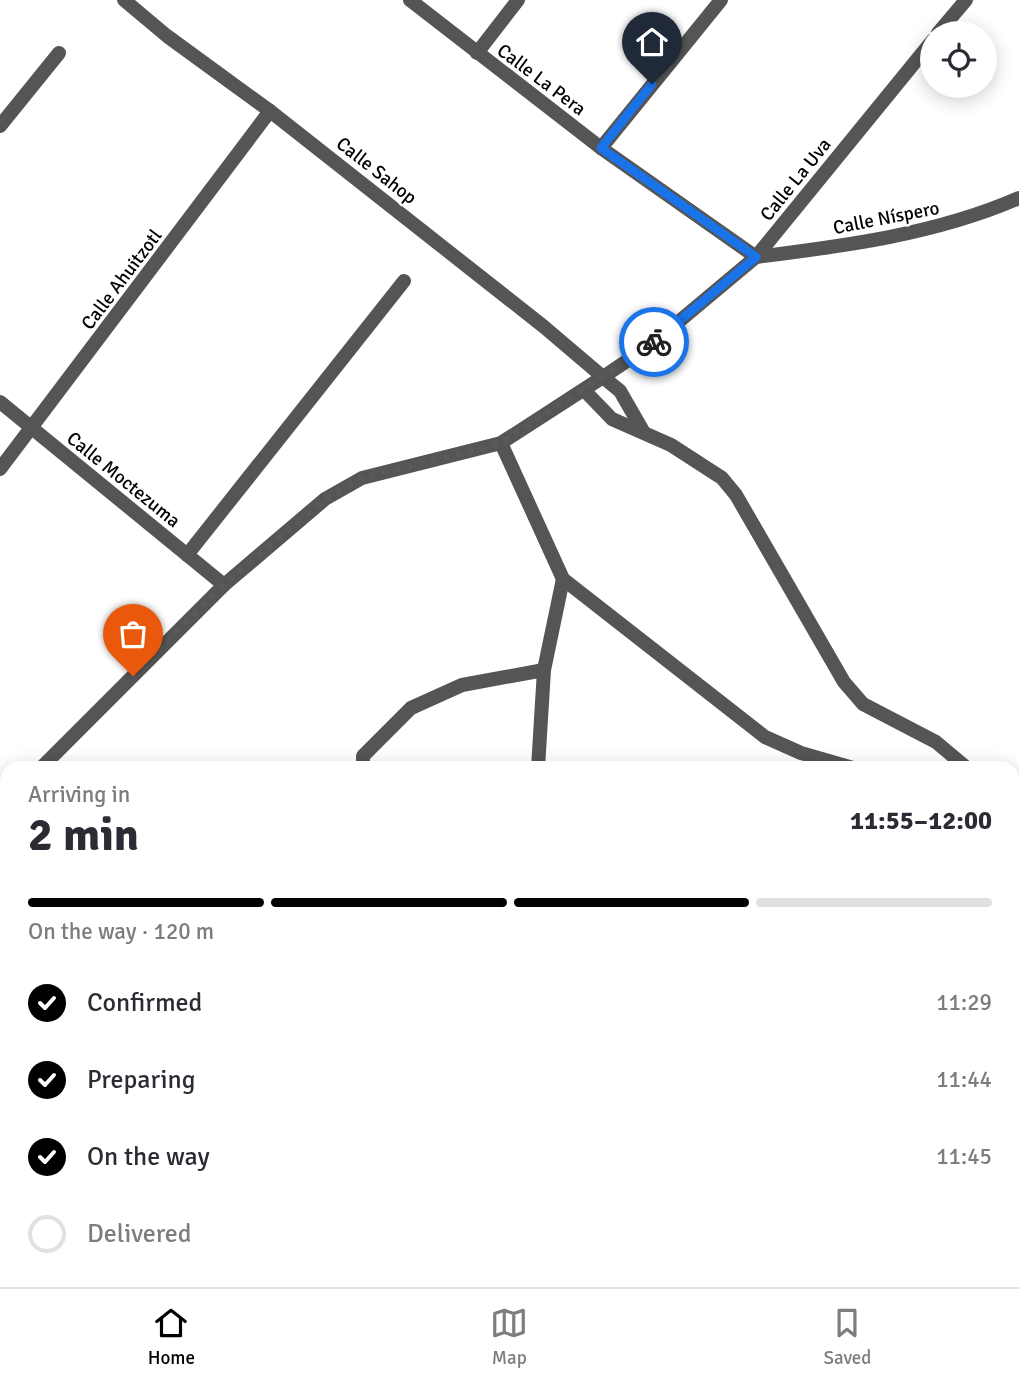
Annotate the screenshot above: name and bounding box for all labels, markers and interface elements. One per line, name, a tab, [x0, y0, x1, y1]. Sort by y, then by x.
pin	[622, 12.0, 682, 84]
map controls	[920, 21, 997, 98]
button: locate	[920, 21, 997, 98]
icon: home	[633, 23, 671, 61]
street label: Calle La Pera	[492, 39, 591, 121]
street label: Calle Sahop	[331, 132, 422, 210]
street label: Calle La Uva	[755, 133, 837, 226]
street label: Calle Níspero	[831, 196, 942, 240]
street label: Calle Ahuitzotl	[76, 225, 167, 335]
courier	[619, 307, 689, 377]
icon: bike	[635, 323, 673, 361]
street label: Calle Moctezuma	[62, 427, 185, 533]
pin	[103, 604, 163, 676]
icon: bag	[114, 615, 152, 653]
text: Arriving in	[28, 780, 130, 809]
text: 11:55–12:00	[850, 805, 992, 837]
text: 2 min	[28, 807, 139, 863]
text: On the way · 120 m	[28, 917, 214, 946]
icon: check	[28, 984, 66, 1022]
text: Confirmed	[87, 987, 202, 1019]
text: 11:29	[936, 988, 992, 1017]
icon: check	[28, 1061, 66, 1099]
text: Preparing	[87, 1064, 195, 1096]
text: 11:44	[936, 1065, 992, 1094]
icon: check	[28, 1138, 66, 1176]
text: On the way	[87, 1141, 210, 1173]
text: 11:45	[936, 1142, 992, 1171]
text: Delivered	[87, 1218, 192, 1250]
tab: Home	[148, 1304, 195, 1370]
tab: Map	[490, 1304, 528, 1370]
tab: Saved	[823, 1304, 871, 1370]

